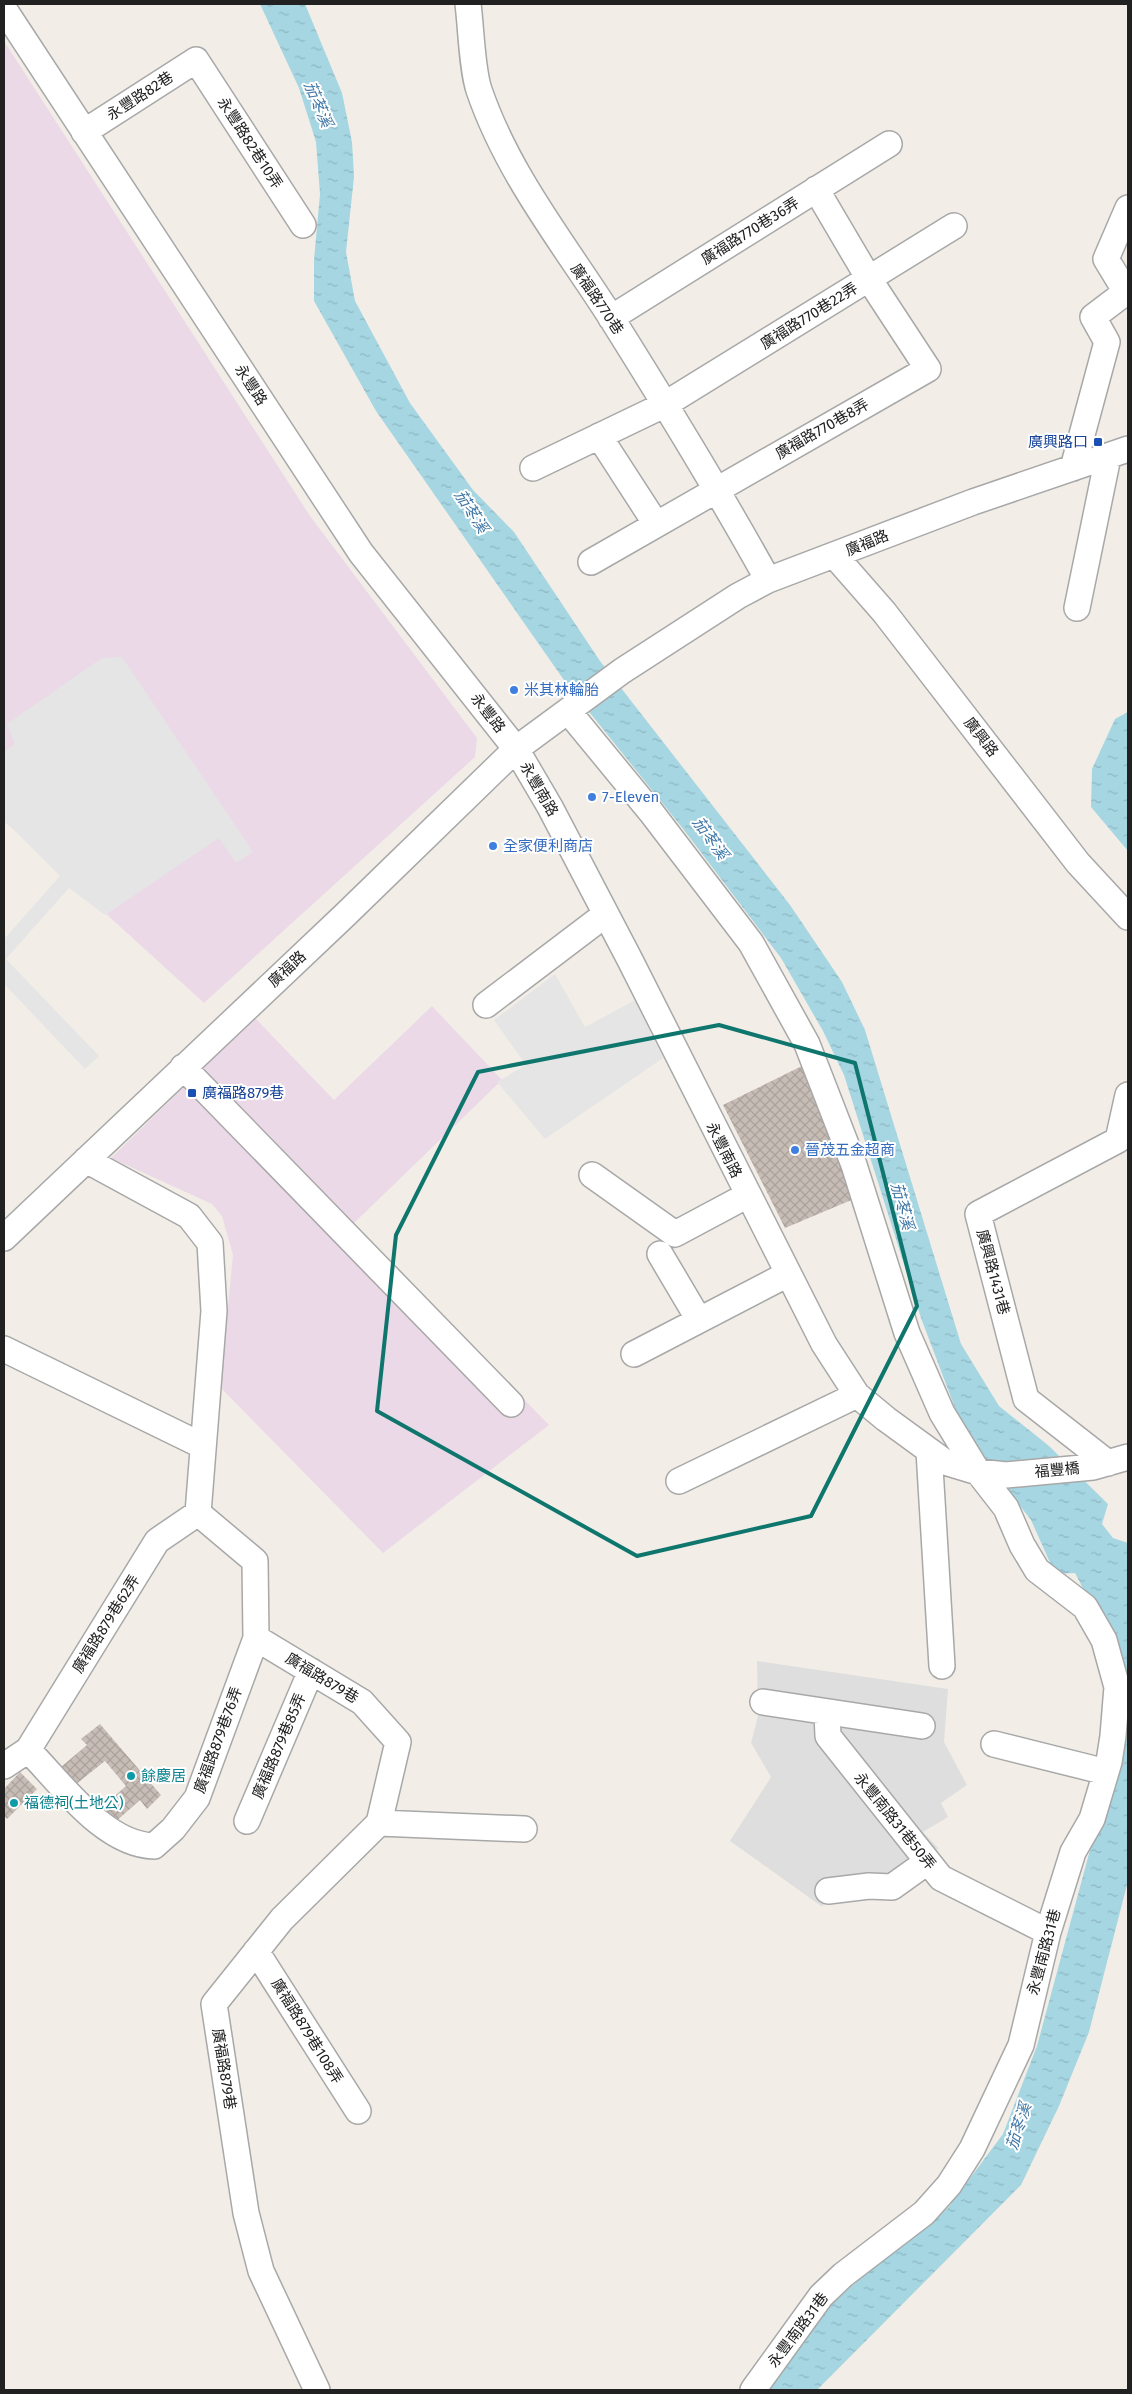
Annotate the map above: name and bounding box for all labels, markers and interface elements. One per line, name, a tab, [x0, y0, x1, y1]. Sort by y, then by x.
street label: 永豐路82巷	[103, 68, 177, 124]
water label: 茄苳溪	[300, 78, 337, 132]
street label: 永豐路82巷10弄	[214, 94, 286, 192]
street label: 廣福路770巷36弄	[698, 194, 802, 268]
street label: 廣福路770巷	[567, 260, 627, 338]
street label: 廣福路770巷22弄	[757, 279, 861, 353]
street label: 永豐路	[231, 361, 271, 409]
street label: 廣福路770巷8弄	[772, 395, 872, 463]
place label: 廣興路口	[1028, 433, 1088, 451]
marker: 廣興路口	[1092, 436, 1104, 448]
water label: 茄苳溪	[451, 486, 494, 538]
street label: 廣福路	[843, 526, 891, 560]
place label: 米其林輪胎	[524, 681, 599, 699]
marker: 米其林輪胎	[508, 684, 520, 696]
street label: 永豐路	[467, 690, 509, 736]
street label: 廣興路	[960, 714, 1002, 760]
street label: 永豐南路	[516, 759, 562, 819]
place label: 7-Eleven	[602, 788, 659, 806]
marker: 7-Eleven	[586, 791, 598, 803]
water label: 茄苳溪	[689, 813, 734, 865]
place label: 全家便利商店	[503, 837, 593, 855]
marker: 全家便利商店	[487, 840, 499, 852]
street label: 廣福路	[264, 947, 310, 991]
place label: 廣福路879巷	[202, 1084, 284, 1102]
marker: 廣福路879巷	[186, 1087, 198, 1099]
street label: 永豐南路	[702, 1119, 746, 1181]
place label: 晉茂五金超商	[805, 1141, 895, 1159]
marker: 晉茂五金超商	[789, 1144, 801, 1156]
water label: 茄苳溪	[887, 1180, 918, 1234]
street label: 廣興路1431巷	[973, 1227, 1013, 1317]
street label: 福豐橋	[1034, 1459, 1080, 1481]
street label: 廣福路879巷62弄	[69, 1572, 143, 1676]
street label: 廣福路879巷	[282, 1649, 362, 1707]
street label: 廣福路879巷76弄	[190, 1684, 246, 1796]
street label: 廣福路879巷85弄	[249, 1690, 309, 1802]
place label: 餘慶居	[141, 1767, 186, 1785]
street label: 永豐南路31巷50弄	[850, 1769, 940, 1873]
marker: 餘慶居	[125, 1770, 137, 1782]
place label: 福德祠(土地公)	[24, 1794, 124, 1812]
marker: 福德祠(土地公)	[8, 1797, 20, 1809]
street label: 永豐南路31巷	[1024, 1907, 1064, 1997]
street label: 廣福路879巷108弄	[267, 1975, 347, 2087]
street label: 廣福路879巷	[209, 2027, 239, 2111]
water label: 茄苳溪	[1002, 2098, 1036, 2152]
street label: 永豐南路31巷	[764, 2289, 832, 2371]

